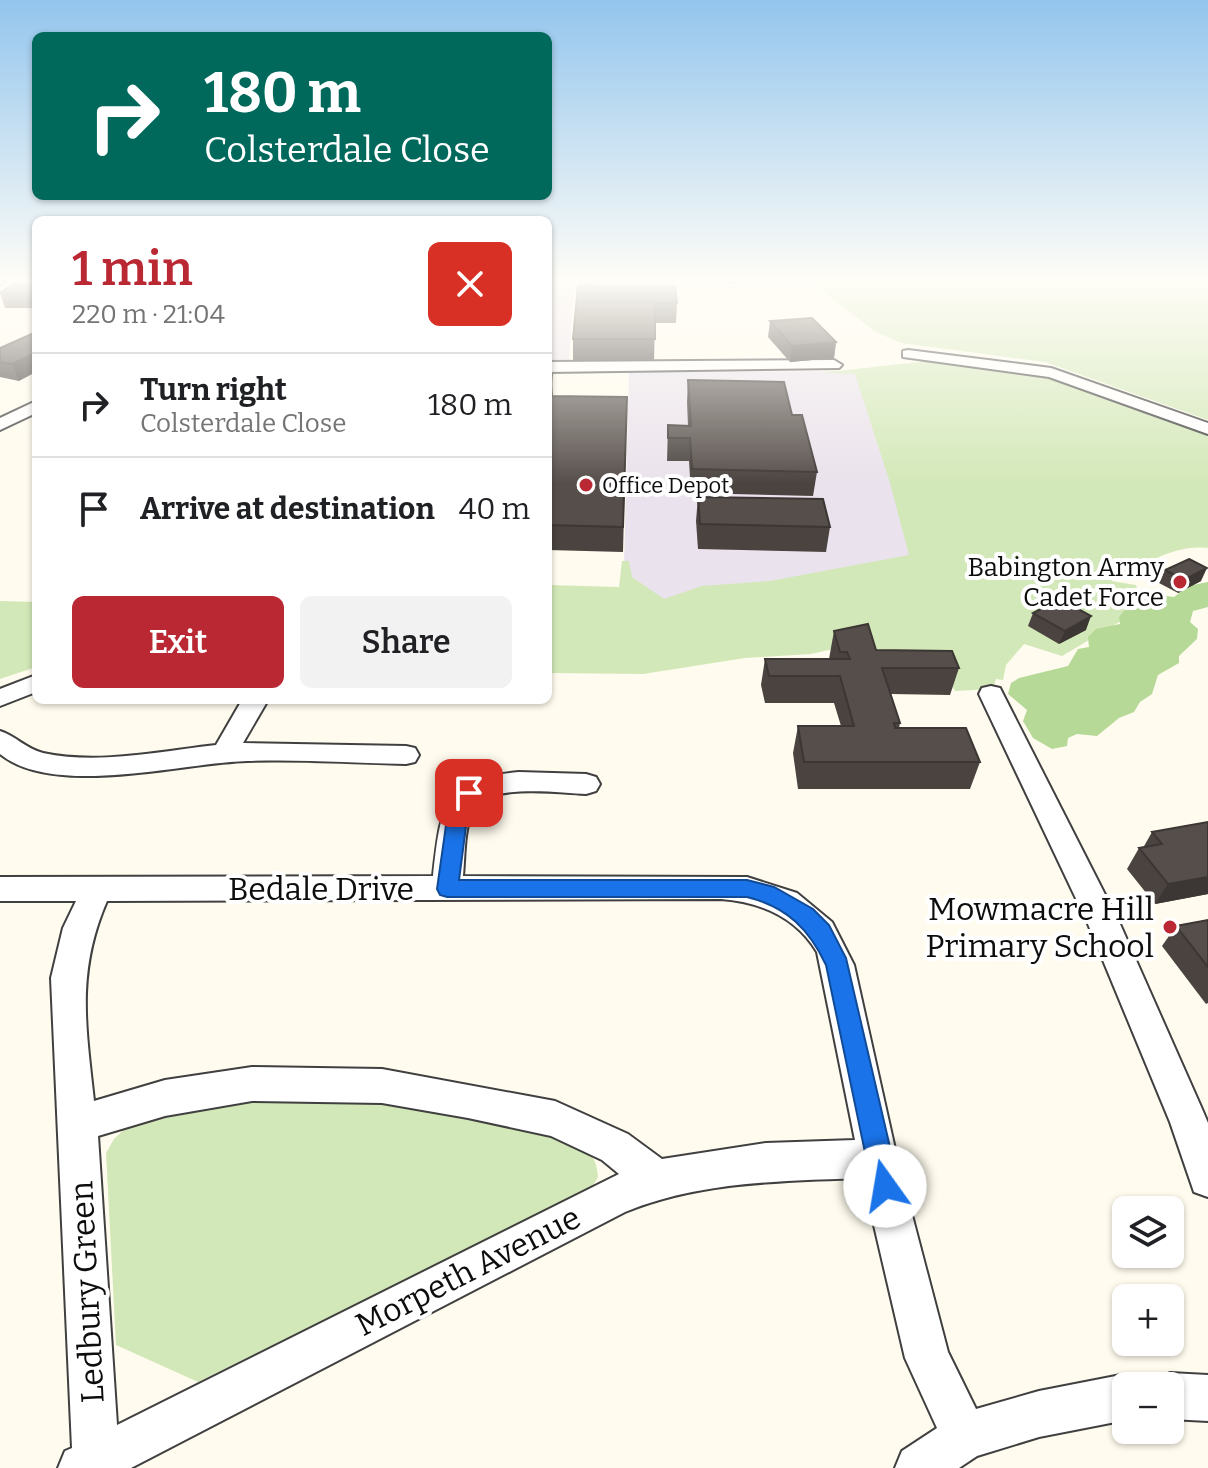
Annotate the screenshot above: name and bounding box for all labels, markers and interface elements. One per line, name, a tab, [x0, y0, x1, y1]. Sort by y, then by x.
text: 180 m	[204, 60, 361, 127]
icon: right	[72, 64, 176, 168]
text: Colsterdale Close	[204, 128, 490, 172]
text: 1 min	[72, 240, 193, 298]
button: close	[428, 242, 512, 326]
text: 220 m · 21:04	[72, 299, 225, 330]
text: Turn right	[140, 372, 287, 408]
icon: right	[72, 383, 116, 427]
text: 180 m	[428, 387, 512, 423]
text: Colsterdale Close	[140, 408, 346, 439]
place label: Office Depot	[602, 472, 729, 499]
marker: Office Depot	[577, 476, 595, 494]
icon: arrive	[72, 487, 116, 531]
text: Arrive at destination	[140, 491, 435, 527]
text: 40 m	[459, 491, 530, 527]
place label: Babington Army Cadet Force	[967, 552, 1164, 613]
marker: Babington Army Cadet Force	[1171, 573, 1189, 591]
button: Exit	[72, 596, 284, 688]
button: Share	[300, 596, 512, 688]
pin	[435, 759, 503, 827]
icon: arrive	[447, 771, 491, 815]
street label: Bedale Drive	[228, 870, 414, 908]
place label: Mowmacre Hill Primary School	[926, 890, 1154, 965]
marker: Mowmacre Hill Primary School	[1161, 918, 1179, 936]
position arrow	[843, 1144, 927, 1228]
street label: Ledbury Green	[62, 1180, 112, 1404]
map controls	[1112, 1196, 1184, 1444]
button: layers	[1112, 1196, 1184, 1268]
street label: Morpeth Avenue	[349, 1198, 587, 1344]
button: +	[1112, 1284, 1184, 1356]
button: −	[1112, 1372, 1184, 1444]

